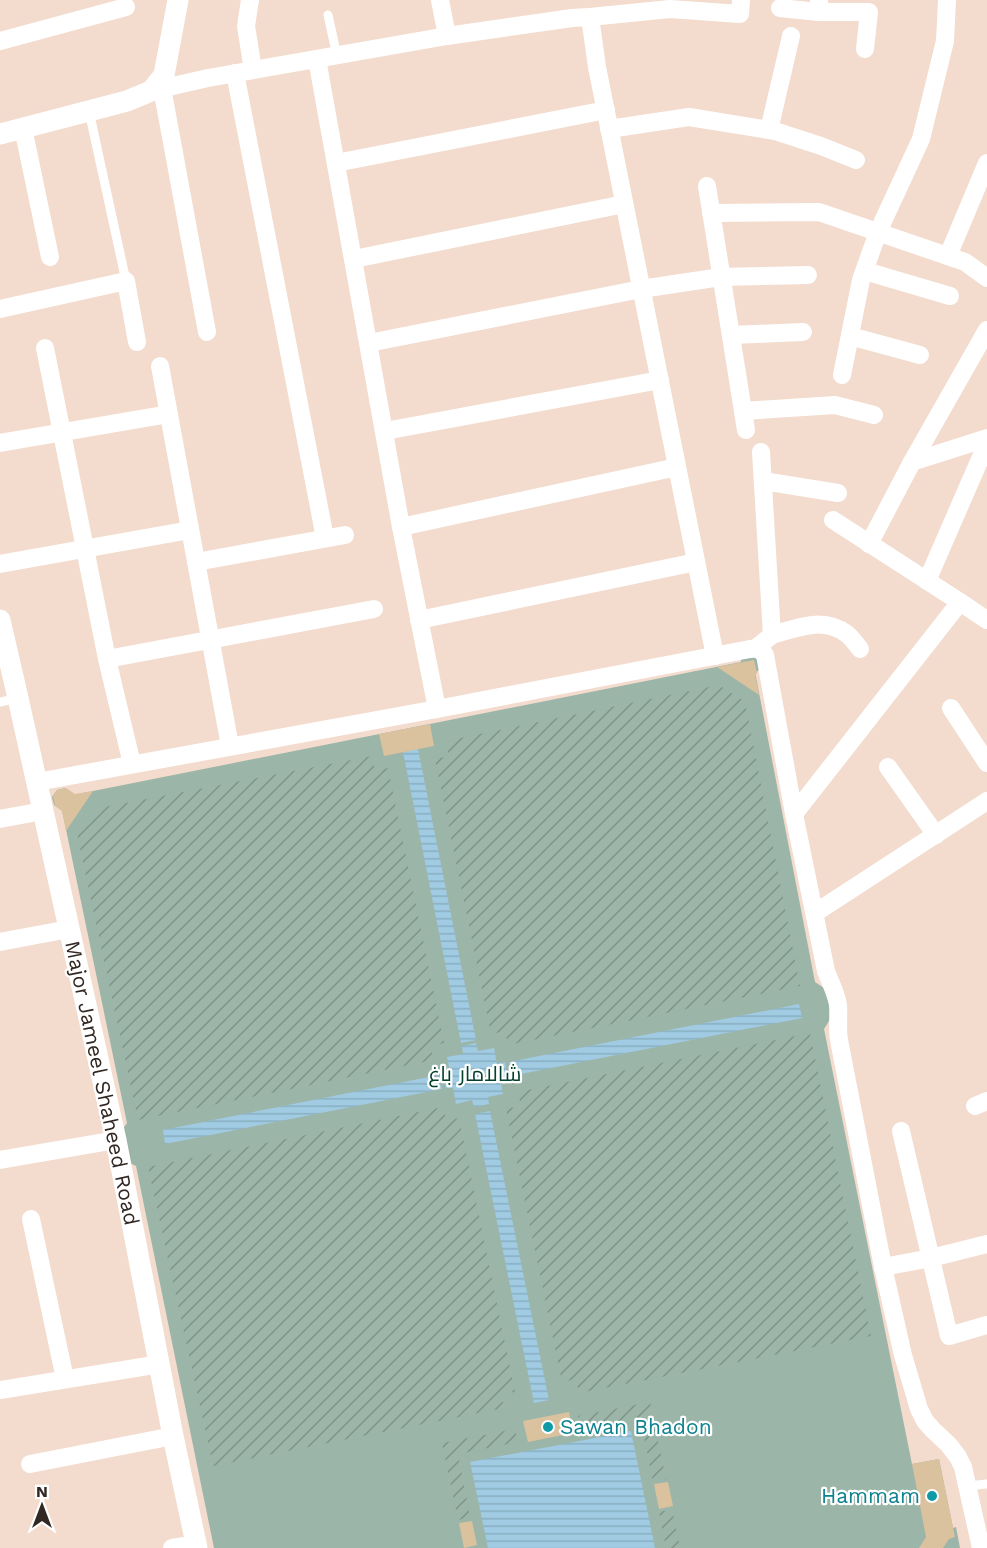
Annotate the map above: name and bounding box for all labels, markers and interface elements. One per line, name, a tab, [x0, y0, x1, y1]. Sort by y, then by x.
street label: Major Jameel Shaheed Road	[60, 938, 145, 1227]
park label: شالامار باغ	[429, 1061, 521, 1088]
place label: Sawan Bhadon	[560, 1414, 712, 1439]
marker: Sawan Bhadon	[541, 1420, 555, 1434]
north arrow	[12, 1476, 72, 1536]
text: N	[36, 1482, 48, 1501]
place label: Hammam	[821, 1483, 920, 1508]
marker: Hammam	[925, 1489, 939, 1503]

